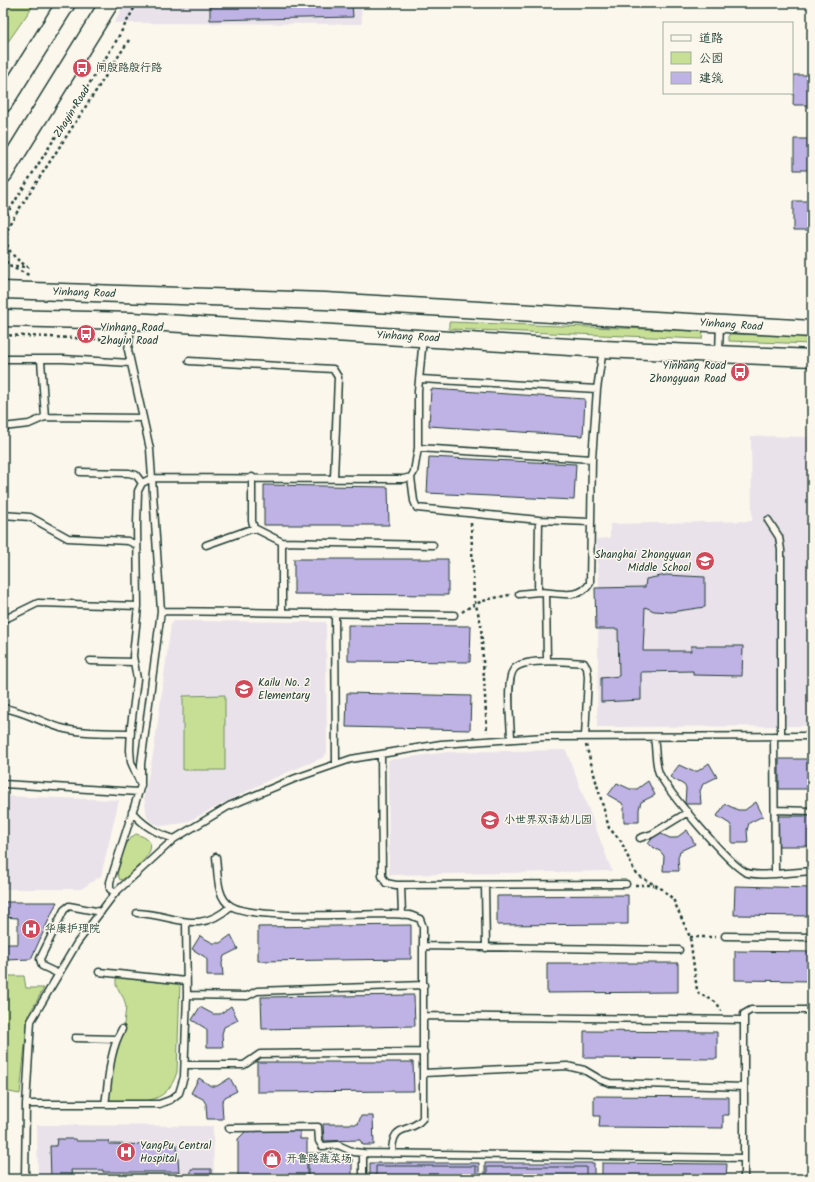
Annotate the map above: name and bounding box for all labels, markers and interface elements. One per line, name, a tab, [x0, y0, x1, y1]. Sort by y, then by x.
legend	[663, 22, 793, 94]
text: 道路	[699, 29, 723, 48]
text: 公园	[699, 49, 723, 68]
bus stop icon: 闸殷路殷行路	[71, 57, 93, 79]
place label: 闸殷路殷行路	[96, 59, 162, 77]
text: 建筑	[699, 69, 723, 88]
street label: Zhayin Road	[49, 82, 95, 141]
street label: Yinhang Road	[52, 283, 117, 303]
street label: Yinhang Road	[699, 314, 764, 336]
place label: Yinhang Road Zhayin Road	[100, 319, 164, 350]
bus stop icon: Yinhang Road Zhayin Road	[75, 323, 97, 345]
street label: Yinhang Road	[376, 326, 441, 348]
place label: Yinhang Road Zhongyuan Road	[649, 357, 727, 388]
bus stop icon: Yinhang Road Zhongyuan Road	[729, 361, 751, 383]
place label: Shanghai Zhongyuan Middle School	[595, 546, 691, 577]
school or university icon: Shanghai Zhongyuan Middle School	[694, 550, 716, 572]
place label: Kailu No. 2 Elementary	[258, 674, 311, 705]
school or university icon: Kailu No. 2 Elementary	[233, 678, 255, 700]
school or university icon: 小世界双语幼儿园	[479, 809, 501, 831]
place label: 小世界双语幼儿园	[504, 811, 592, 829]
hospital icon: 华康护理院	[20, 918, 42, 940]
place label: 华康护理院	[45, 920, 100, 938]
place label: YangPu Central Hospital	[140, 1137, 212, 1168]
hospital icon: YangPu Central Hospital	[115, 1141, 137, 1163]
shop icon: 开鲁路蔬菜场	[261, 1148, 283, 1170]
place label: 开鲁路蔬菜场	[286, 1150, 352, 1168]

